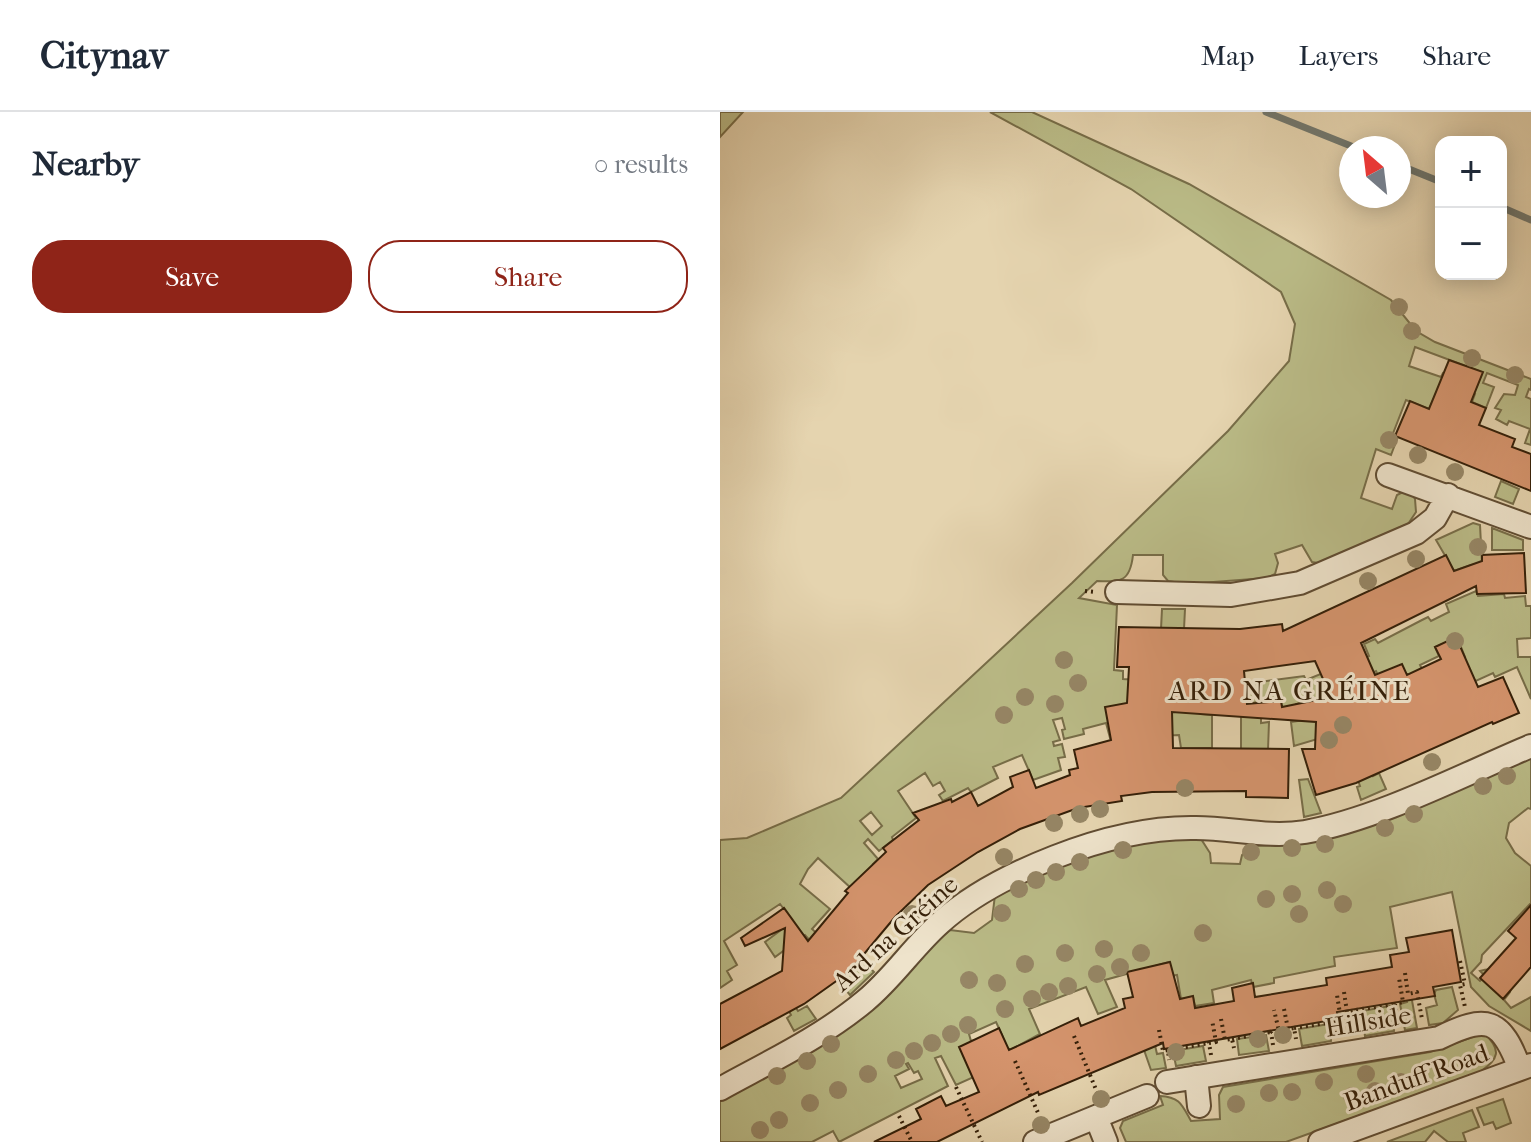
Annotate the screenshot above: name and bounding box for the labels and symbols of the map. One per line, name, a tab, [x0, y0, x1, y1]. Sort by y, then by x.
north arrow	[1339, 136, 1411, 208]
district label: ARD NA GRÉINE	[1167, 674, 1412, 707]
street label: Ard na Gréine	[826, 869, 964, 998]
street label: Hillside	[1323, 999, 1413, 1044]
street label: Banduff Road	[1340, 1037, 1493, 1118]

